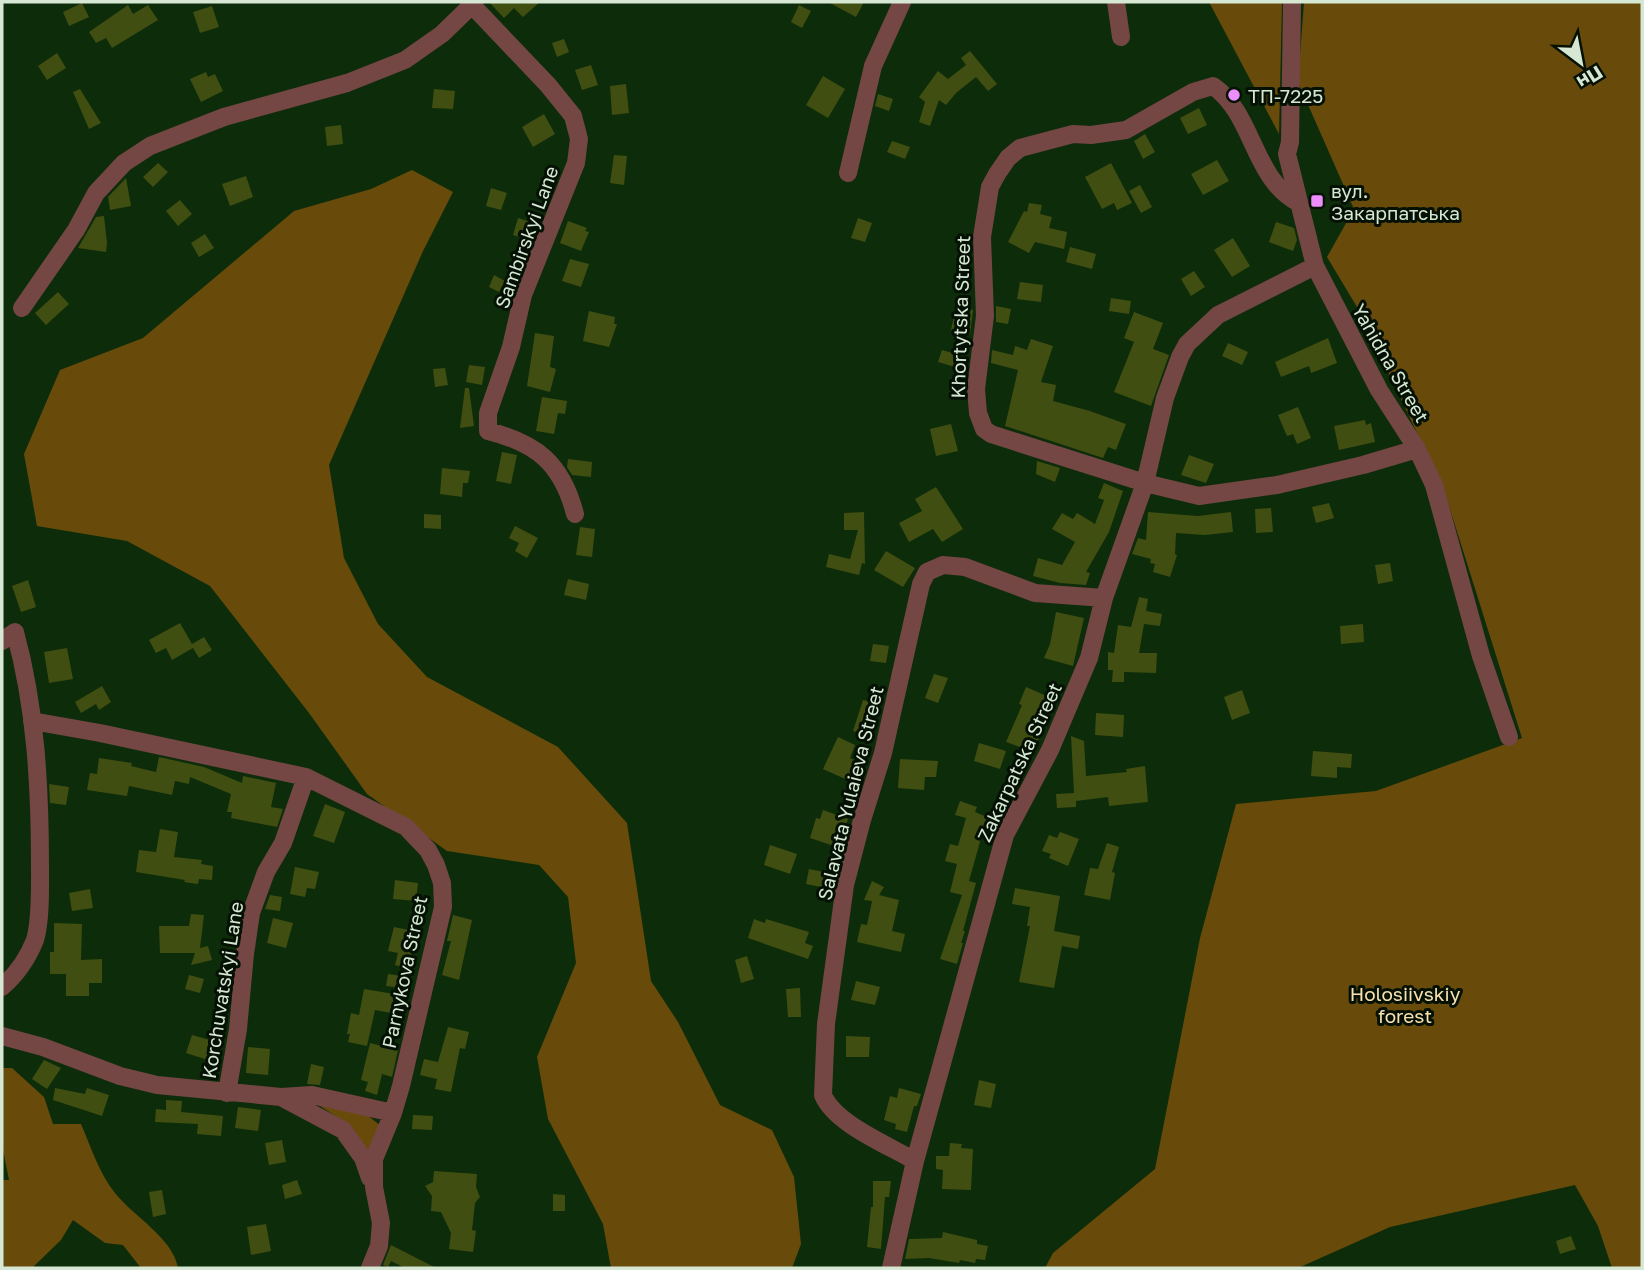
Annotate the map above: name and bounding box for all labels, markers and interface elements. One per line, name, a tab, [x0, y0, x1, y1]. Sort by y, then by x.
north arrow	[1546, 28, 1616, 98]
text: Пн	[1573, 61, 1607, 94]
place label: ТП-7225	[1248, 84, 1323, 107]
marker: ТП-7225	[1226, 87, 1242, 103]
street label: Sambirskyi Lane	[490, 163, 562, 311]
place label: вул. Закарпатська	[1331, 179, 1460, 224]
marker: вул. Закарпатська	[1309, 193, 1325, 209]
street label: Khortytska Street	[946, 235, 974, 399]
street label: Yahidna Street	[1348, 300, 1434, 426]
street label: Zakarpatska Street	[972, 679, 1066, 845]
street label: Salavata Yulaieva Street	[812, 684, 888, 902]
street label: Parnykova Street	[377, 894, 431, 1050]
street label: Korchuvatskyi Lane	[197, 900, 247, 1080]
park label: Holosiivskiy forest	[1350, 982, 1461, 1027]

